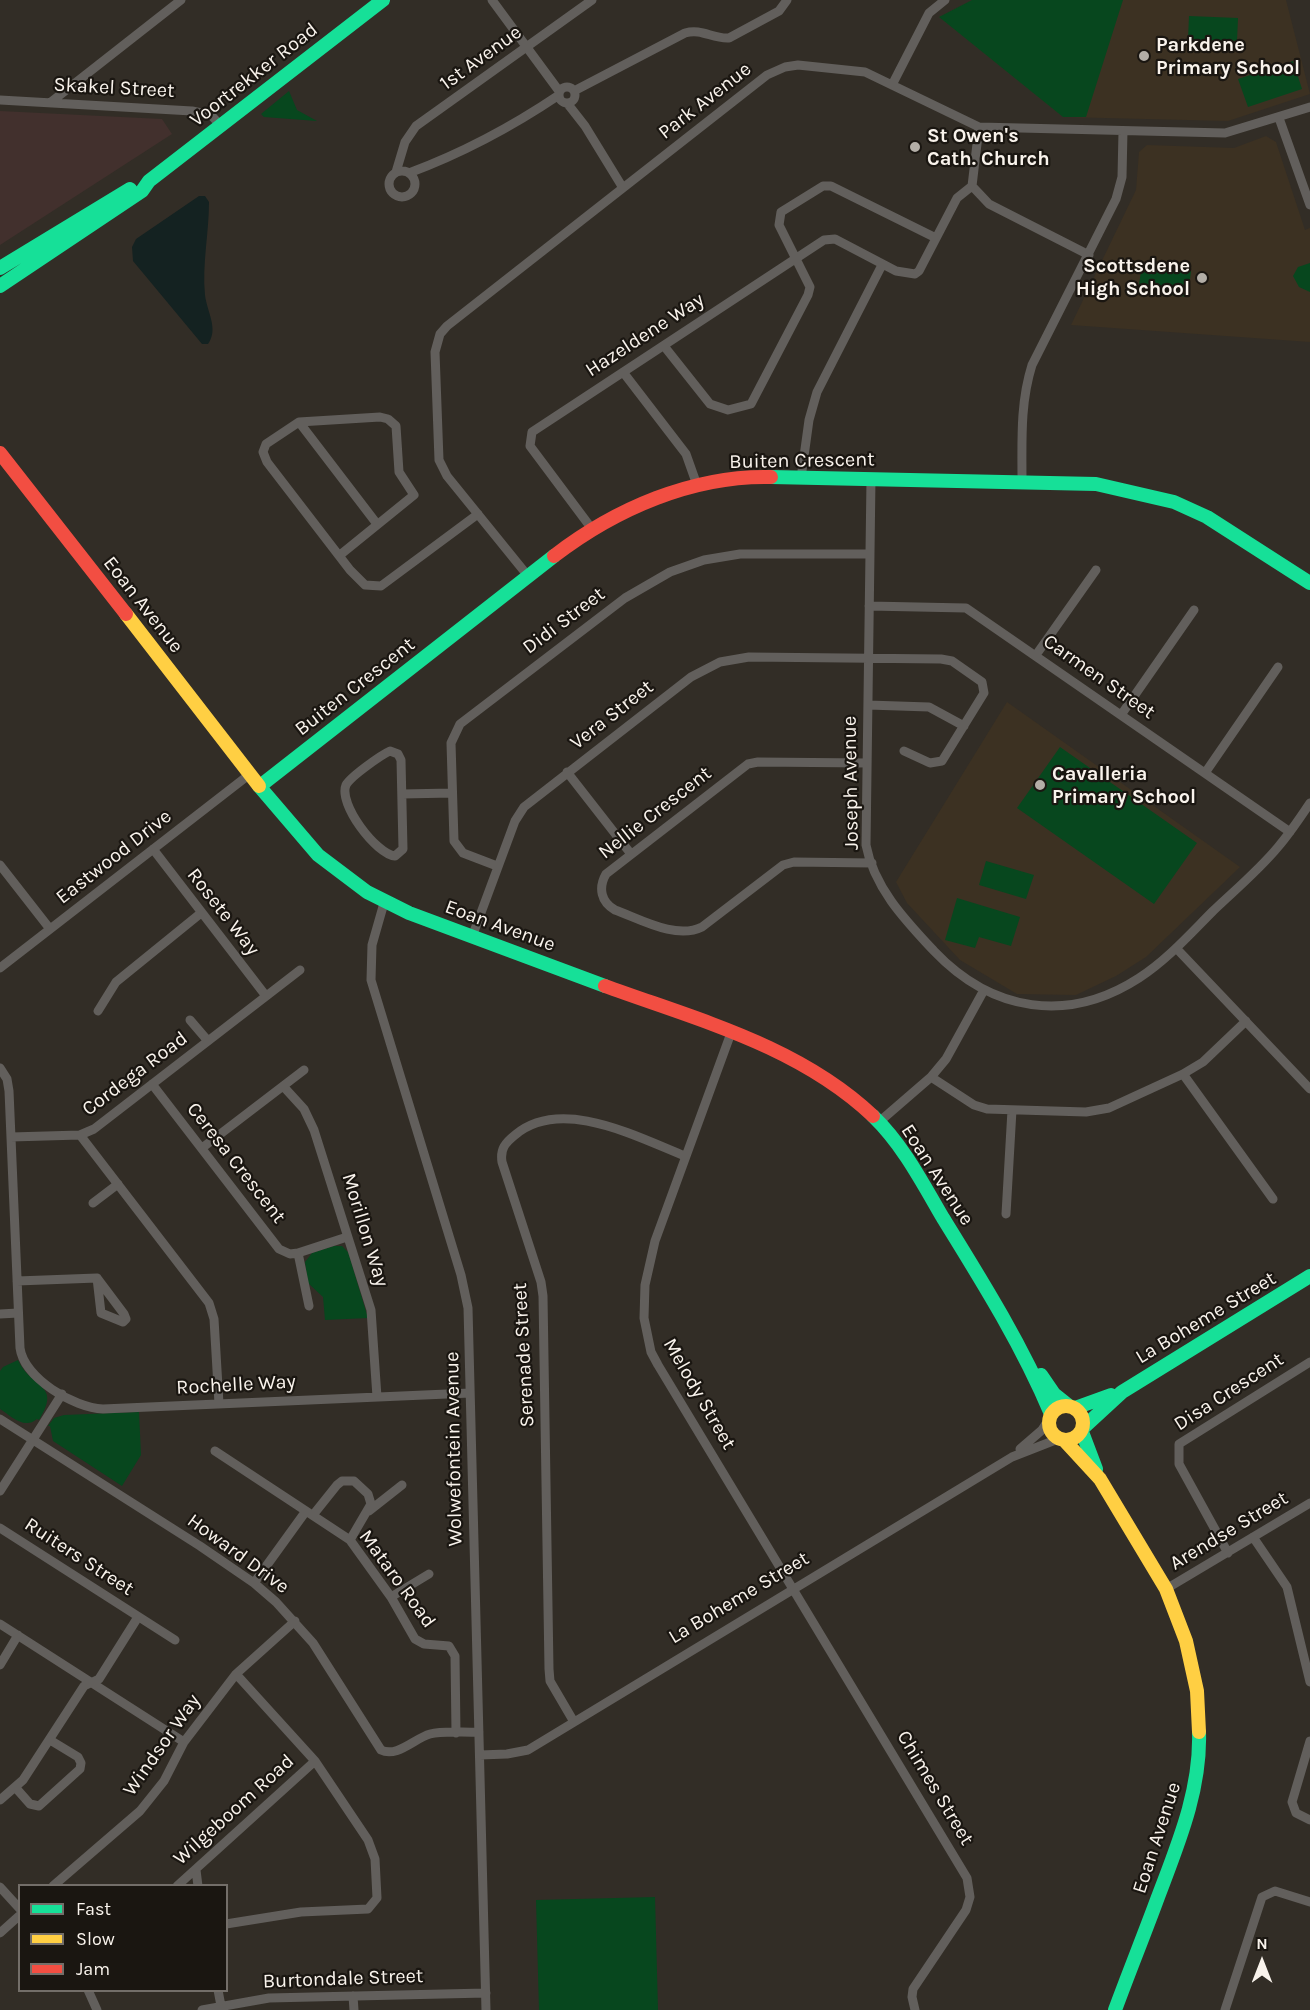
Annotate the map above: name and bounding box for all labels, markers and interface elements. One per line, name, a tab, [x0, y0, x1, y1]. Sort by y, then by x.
street label: Voortrekker Road	[185, 18, 323, 132]
street label: 1st Avenue	[435, 20, 527, 96]
place label: Parkdene Primary School	[1156, 33, 1300, 80]
marker: Parkdene Primary School	[1137, 49, 1151, 63]
street label: Park Avenue	[654, 57, 756, 145]
street label: Skakel Street	[53, 73, 175, 103]
place label: St Owen's Cath. Church	[927, 124, 1050, 171]
marker: St Owen's Cath. Church	[908, 140, 922, 154]
place label: Scottsdene High School	[1076, 254, 1190, 301]
marker: Scottsdene High School	[1195, 271, 1209, 285]
street label: Hazeldene Way	[581, 288, 709, 382]
street label: Buiten Crescent	[729, 448, 875, 474]
street label: Eoan Avenue	[98, 552, 188, 658]
street label: Didi Street	[518, 582, 610, 660]
street label: Carmen Street	[1038, 630, 1160, 724]
street label: Buiten Crescent	[290, 633, 420, 741]
street label: Vera Street	[566, 675, 658, 755]
street label: Joseph Avenue	[838, 716, 864, 850]
street label: Nellie Crescent	[594, 762, 716, 864]
place label: Cavalleria Primary School	[1052, 762, 1196, 809]
marker: Cavalleria Primary School	[1033, 778, 1047, 792]
street label: Eastwood Drive	[51, 804, 177, 910]
street label: Rosete Way	[182, 864, 264, 960]
street label: Eoan Avenue	[441, 895, 559, 957]
street label: Cordega Road	[78, 1027, 192, 1121]
street label: Ceresa Crescent	[181, 1098, 291, 1228]
street label: Eoan Avenue	[895, 1120, 979, 1230]
street label: Morillon Way	[336, 1170, 394, 1290]
street label: La Boheme Street	[1131, 1267, 1281, 1369]
street label: Serenade Street	[508, 1282, 540, 1428]
street label: Melody Street	[657, 1334, 741, 1454]
street label: Disa Crescent	[1170, 1348, 1288, 1436]
street label: Wolwefontein Avenue	[440, 1351, 468, 1547]
street label: Rochelle Way	[176, 1370, 296, 1400]
street label: Arendse Street	[1166, 1486, 1292, 1576]
street label: Howard Drive	[182, 1509, 294, 1599]
street label: Ruiters Street	[20, 1513, 138, 1601]
street label: Mataro Road	[353, 1525, 441, 1633]
street label: La Boheme Street	[664, 1547, 814, 1649]
street label: Windsor Way	[118, 1689, 206, 1801]
street label: Chimes Street	[891, 1726, 979, 1850]
street label: Wilgeboom Road	[169, 1749, 299, 1871]
street label: Eoan Avenue	[1128, 1779, 1186, 1897]
legend	[18, 1884, 228, 1992]
text: Fast	[76, 1898, 111, 1920]
text: Slow	[76, 1928, 115, 1950]
north arrow	[1232, 1932, 1292, 1992]
text: N	[1256, 1934, 1268, 1953]
text: Jam	[76, 1958, 110, 1980]
street label: Burtondale Street	[262, 1964, 424, 1994]

